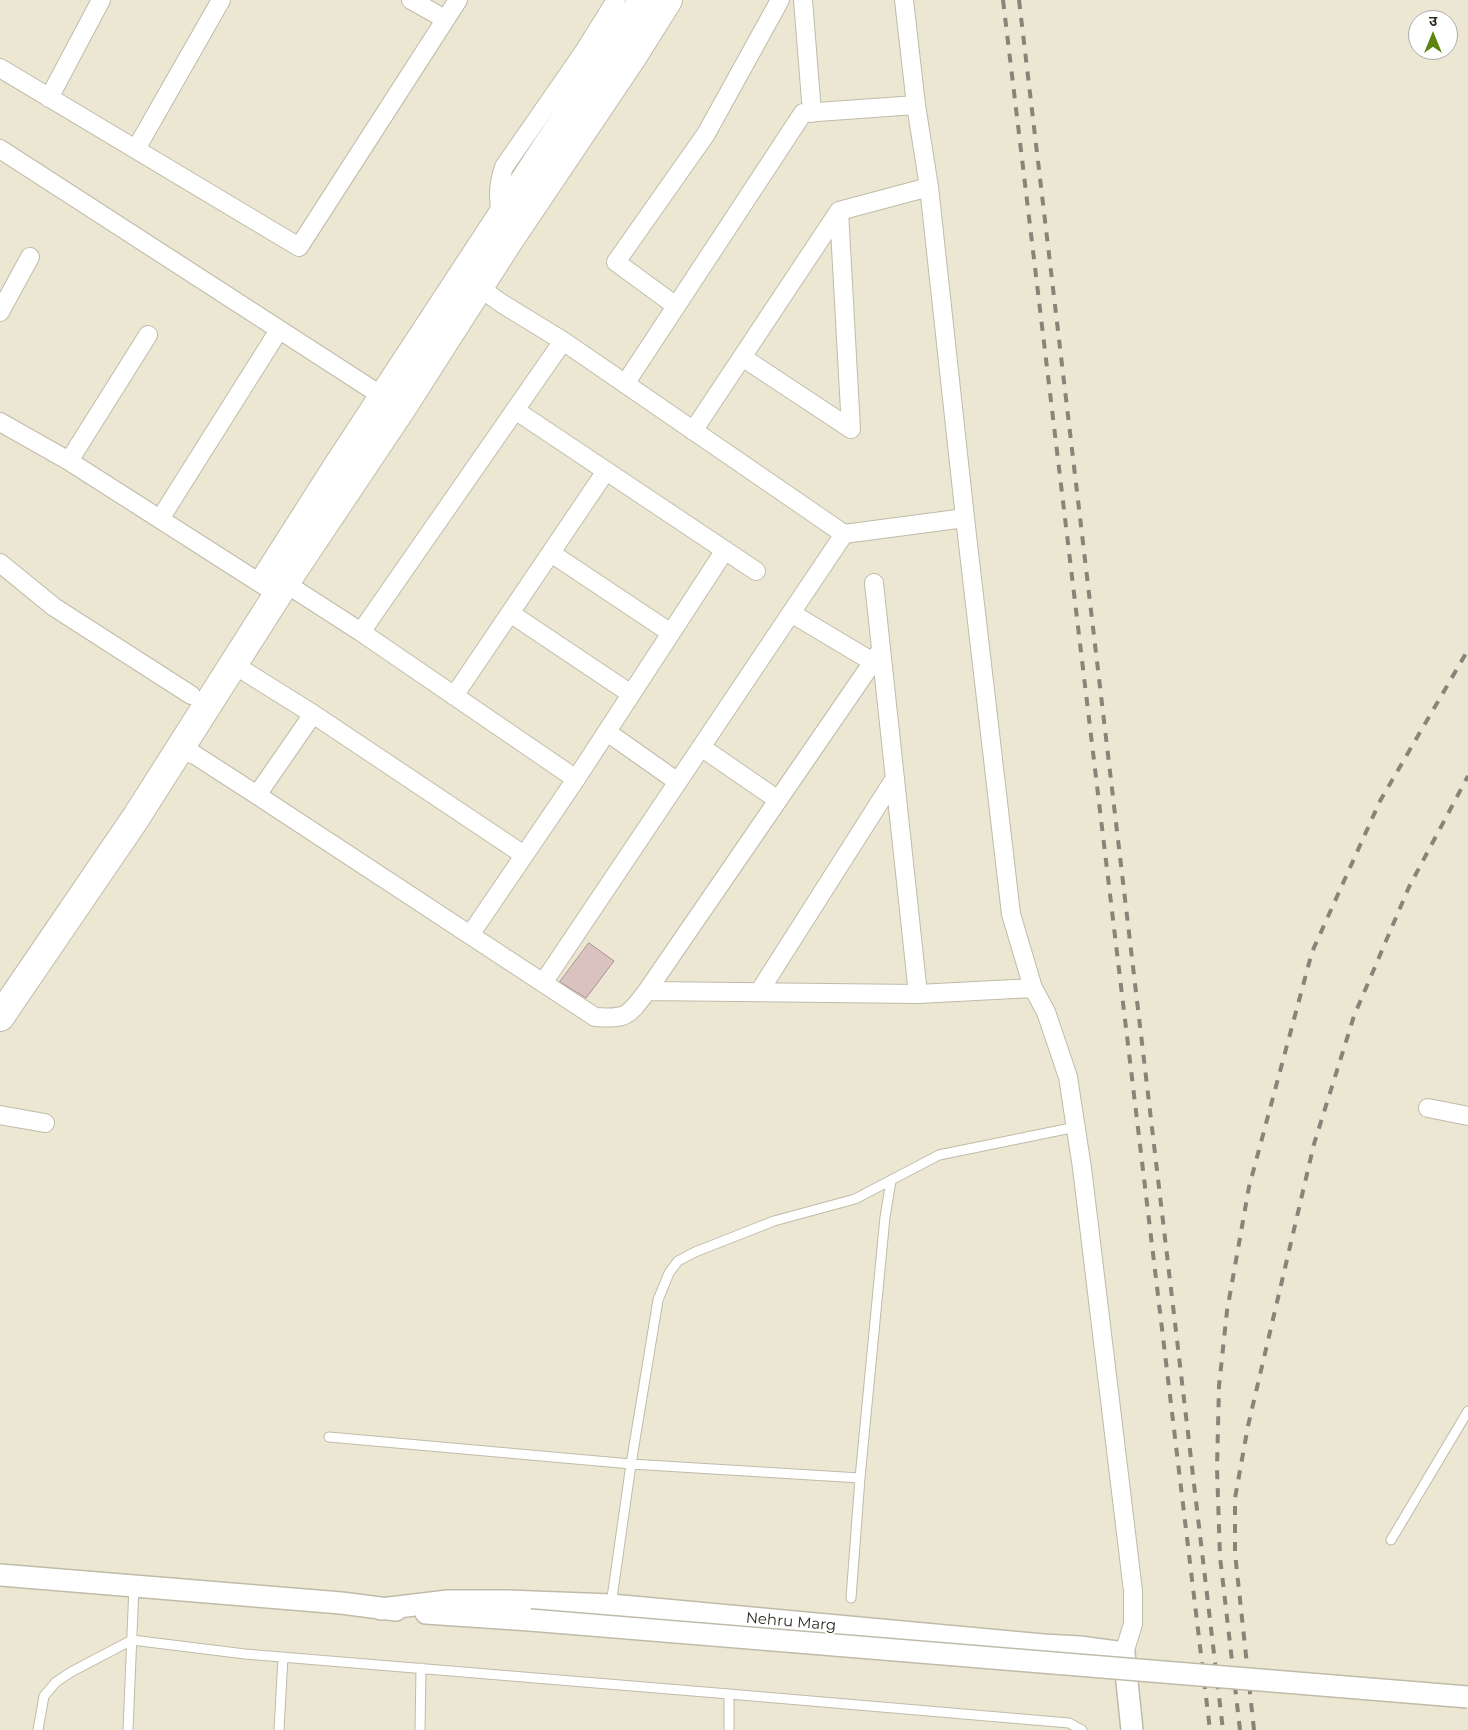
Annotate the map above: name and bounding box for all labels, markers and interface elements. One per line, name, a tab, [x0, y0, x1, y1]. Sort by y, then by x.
north arrow	[1408, 10, 1458, 60]
text: उ	[1429, 12, 1437, 30]
street label: Nehru Marg	[745, 1609, 837, 1635]

